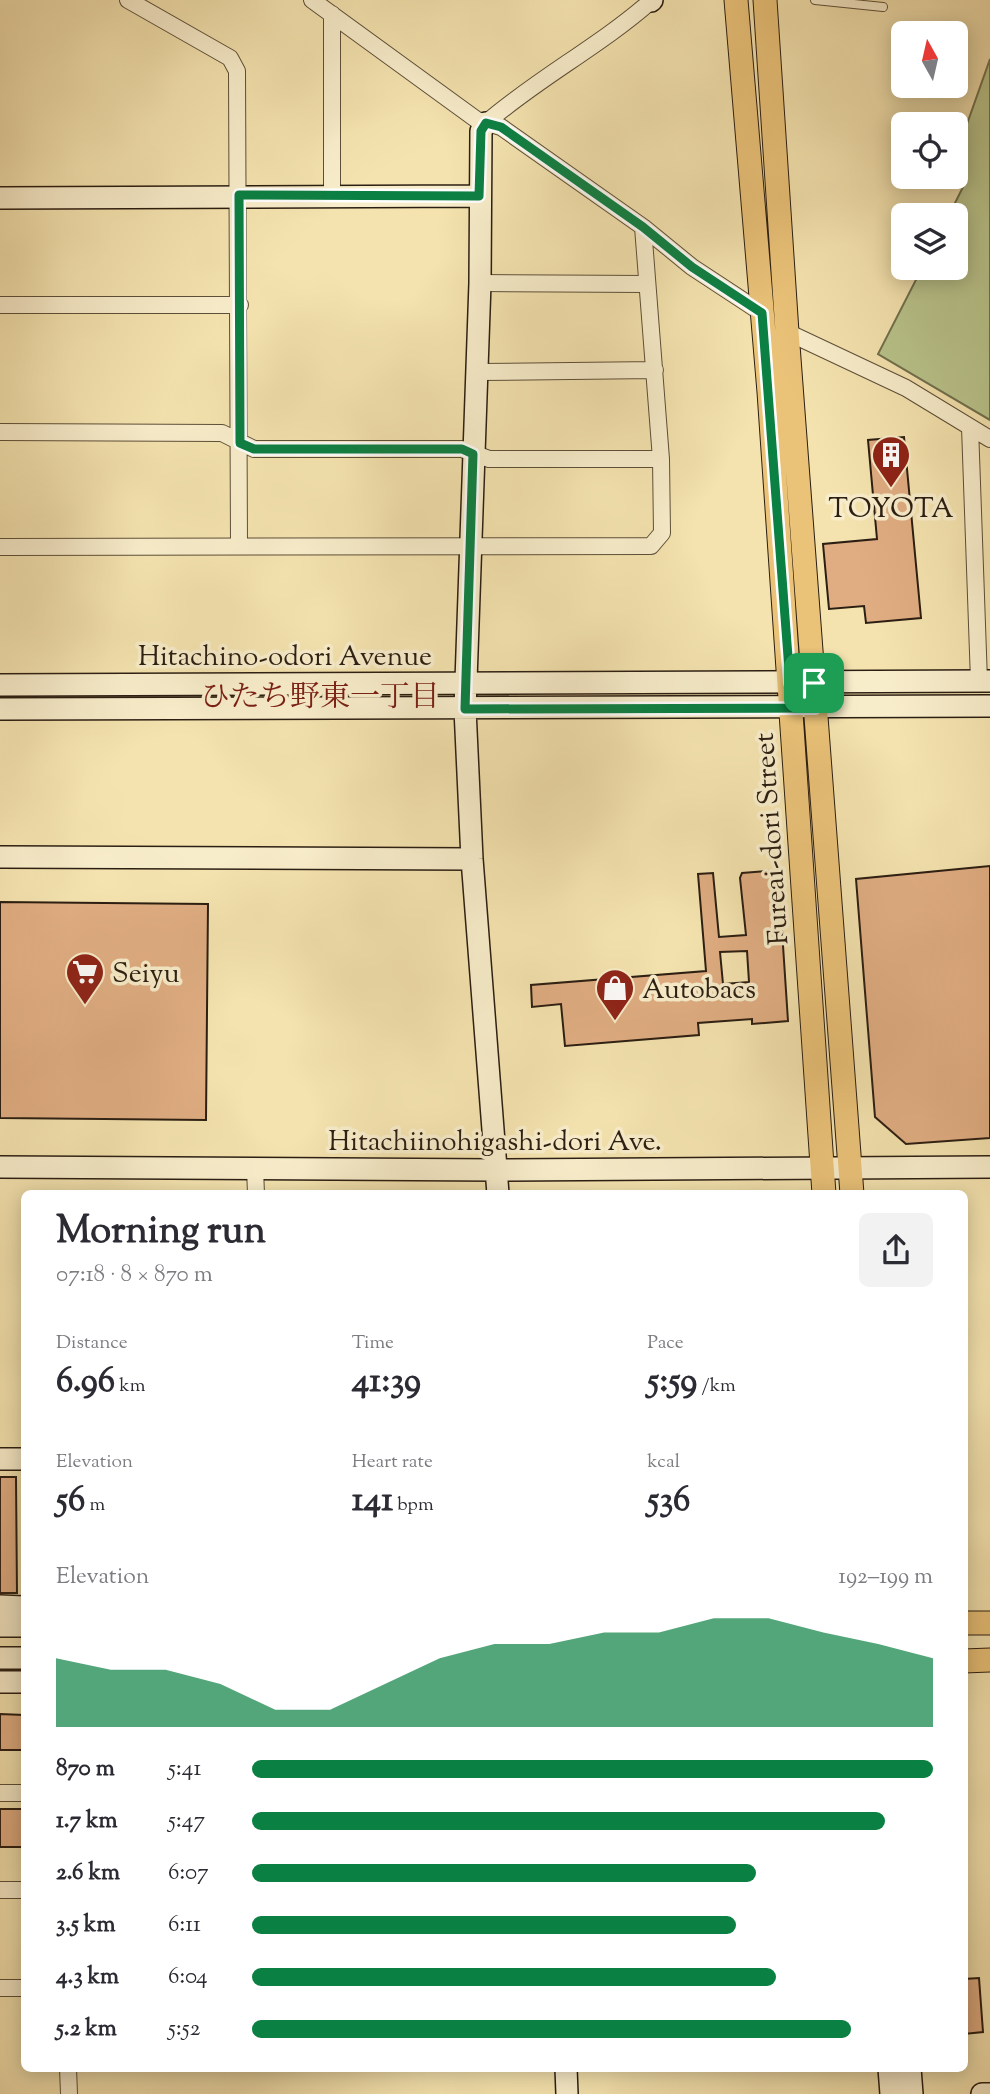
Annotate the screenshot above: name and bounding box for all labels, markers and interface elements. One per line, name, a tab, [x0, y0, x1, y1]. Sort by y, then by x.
north arrow	[891, 21, 968, 98]
map controls	[891, 21, 968, 280]
button: locate	[891, 112, 968, 189]
button: layers	[891, 203, 968, 280]
building icon: TOYOTA	[870, 434, 912, 489]
place label: TOYOTA	[828, 490, 954, 530]
street label: Hitachino-odori Avenue	[138, 638, 432, 678]
pin	[784, 653, 844, 713]
icon: arrive	[795, 664, 833, 702]
district label: ひたち野東一丁目	[200, 677, 440, 720]
street label: Fureai-dori Street	[746, 731, 800, 946]
supermarket icon: Seiyu	[64, 951, 106, 1006]
place label: Seiyu	[112, 955, 180, 995]
shop icon: Autobacs	[594, 967, 636, 1022]
place label: Autobacs	[642, 971, 756, 1011]
street label: Hitachiinohigashi-dori Ave.	[328, 1123, 662, 1163]
text: Morning run	[56, 1206, 266, 1260]
button: share	[859, 1213, 933, 1287]
text: 07:18 · 8 × 870 m	[56, 1259, 213, 1292]
text: Distance	[56, 1330, 128, 1357]
text: Time	[352, 1330, 394, 1357]
text: Pace	[647, 1330, 684, 1357]
text: 6.96	[56, 1357, 115, 1408]
text: 41:39	[352, 1357, 421, 1408]
text: 5:59	[647, 1357, 697, 1408]
text: km	[115, 1373, 145, 1400]
text: /km	[697, 1373, 736, 1400]
text: Elevation	[56, 1449, 133, 1476]
text: Heart rate	[352, 1449, 433, 1476]
text: kcal	[647, 1449, 680, 1476]
text: 56	[56, 1476, 85, 1527]
text: 141	[352, 1476, 393, 1527]
text: 536	[647, 1476, 691, 1527]
text: m	[85, 1492, 105, 1519]
text: bpm	[393, 1492, 434, 1519]
text: Elevation	[56, 1561, 149, 1594]
text: 192–199 m	[838, 1561, 933, 1594]
text: 870 m	[56, 1753, 115, 1786]
text: 5:41	[168, 1753, 201, 1786]
text: 1.7 km	[56, 1805, 118, 1838]
text: 5:47	[168, 1805, 205, 1838]
text: 2.6 km	[56, 1857, 120, 1890]
text: 6:07	[168, 1857, 209, 1890]
text: 3.5 km	[56, 1909, 115, 1942]
text: 6:11	[168, 1909, 201, 1942]
text: 4.3 km	[56, 1961, 119, 1994]
text: 6:04	[168, 1961, 208, 1994]
text: 5.2 km	[56, 2013, 117, 2046]
text: 5:52	[168, 2013, 200, 2046]

